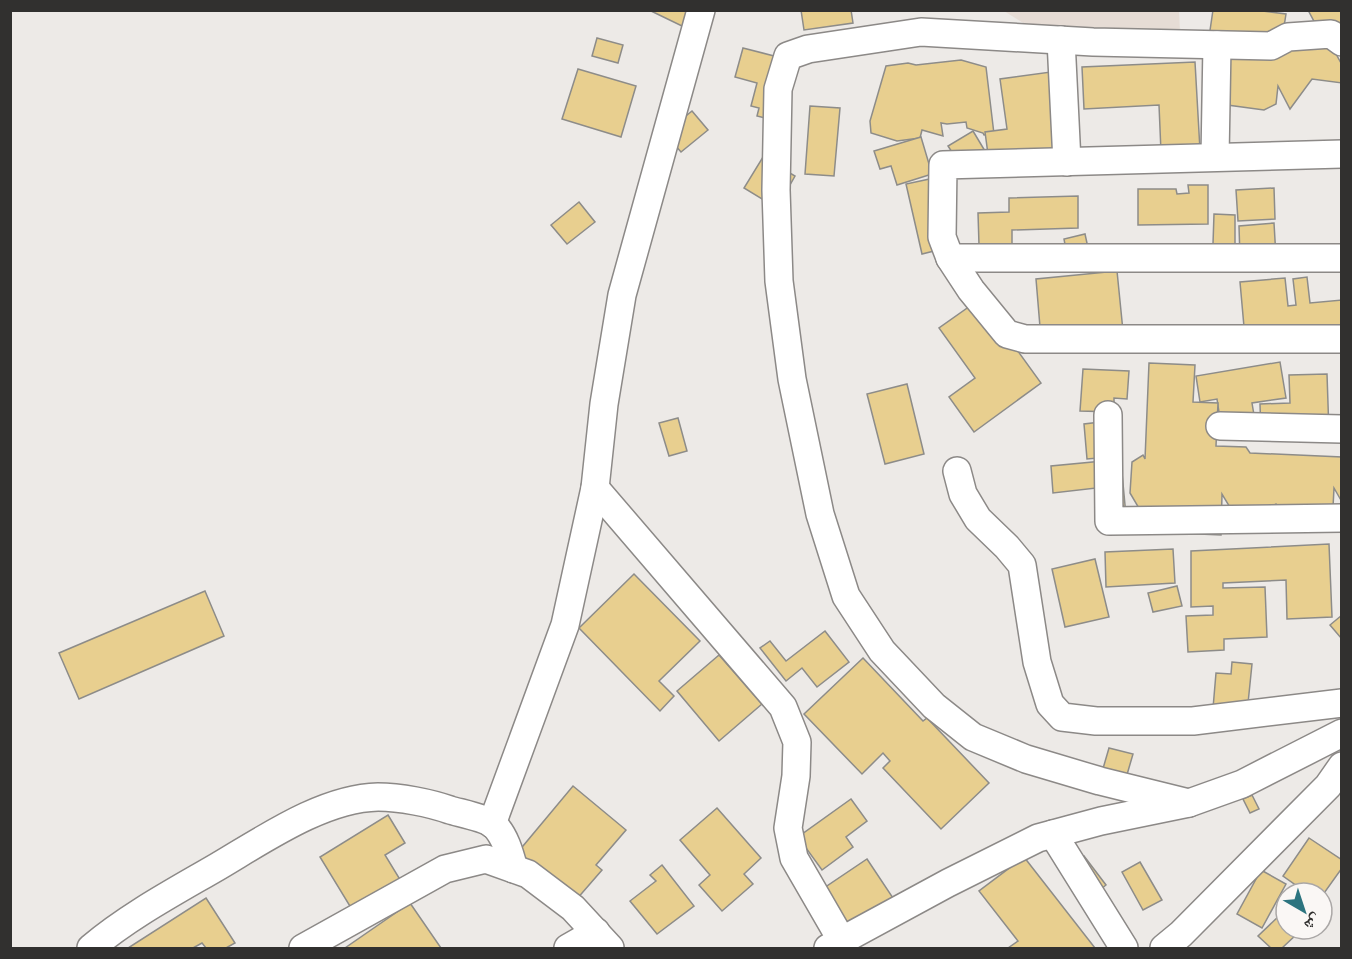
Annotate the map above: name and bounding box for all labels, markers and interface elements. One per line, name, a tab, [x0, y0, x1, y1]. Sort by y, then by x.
north arrow	[1274, 881, 1334, 941]
text: ش	[1301, 910, 1326, 935]

